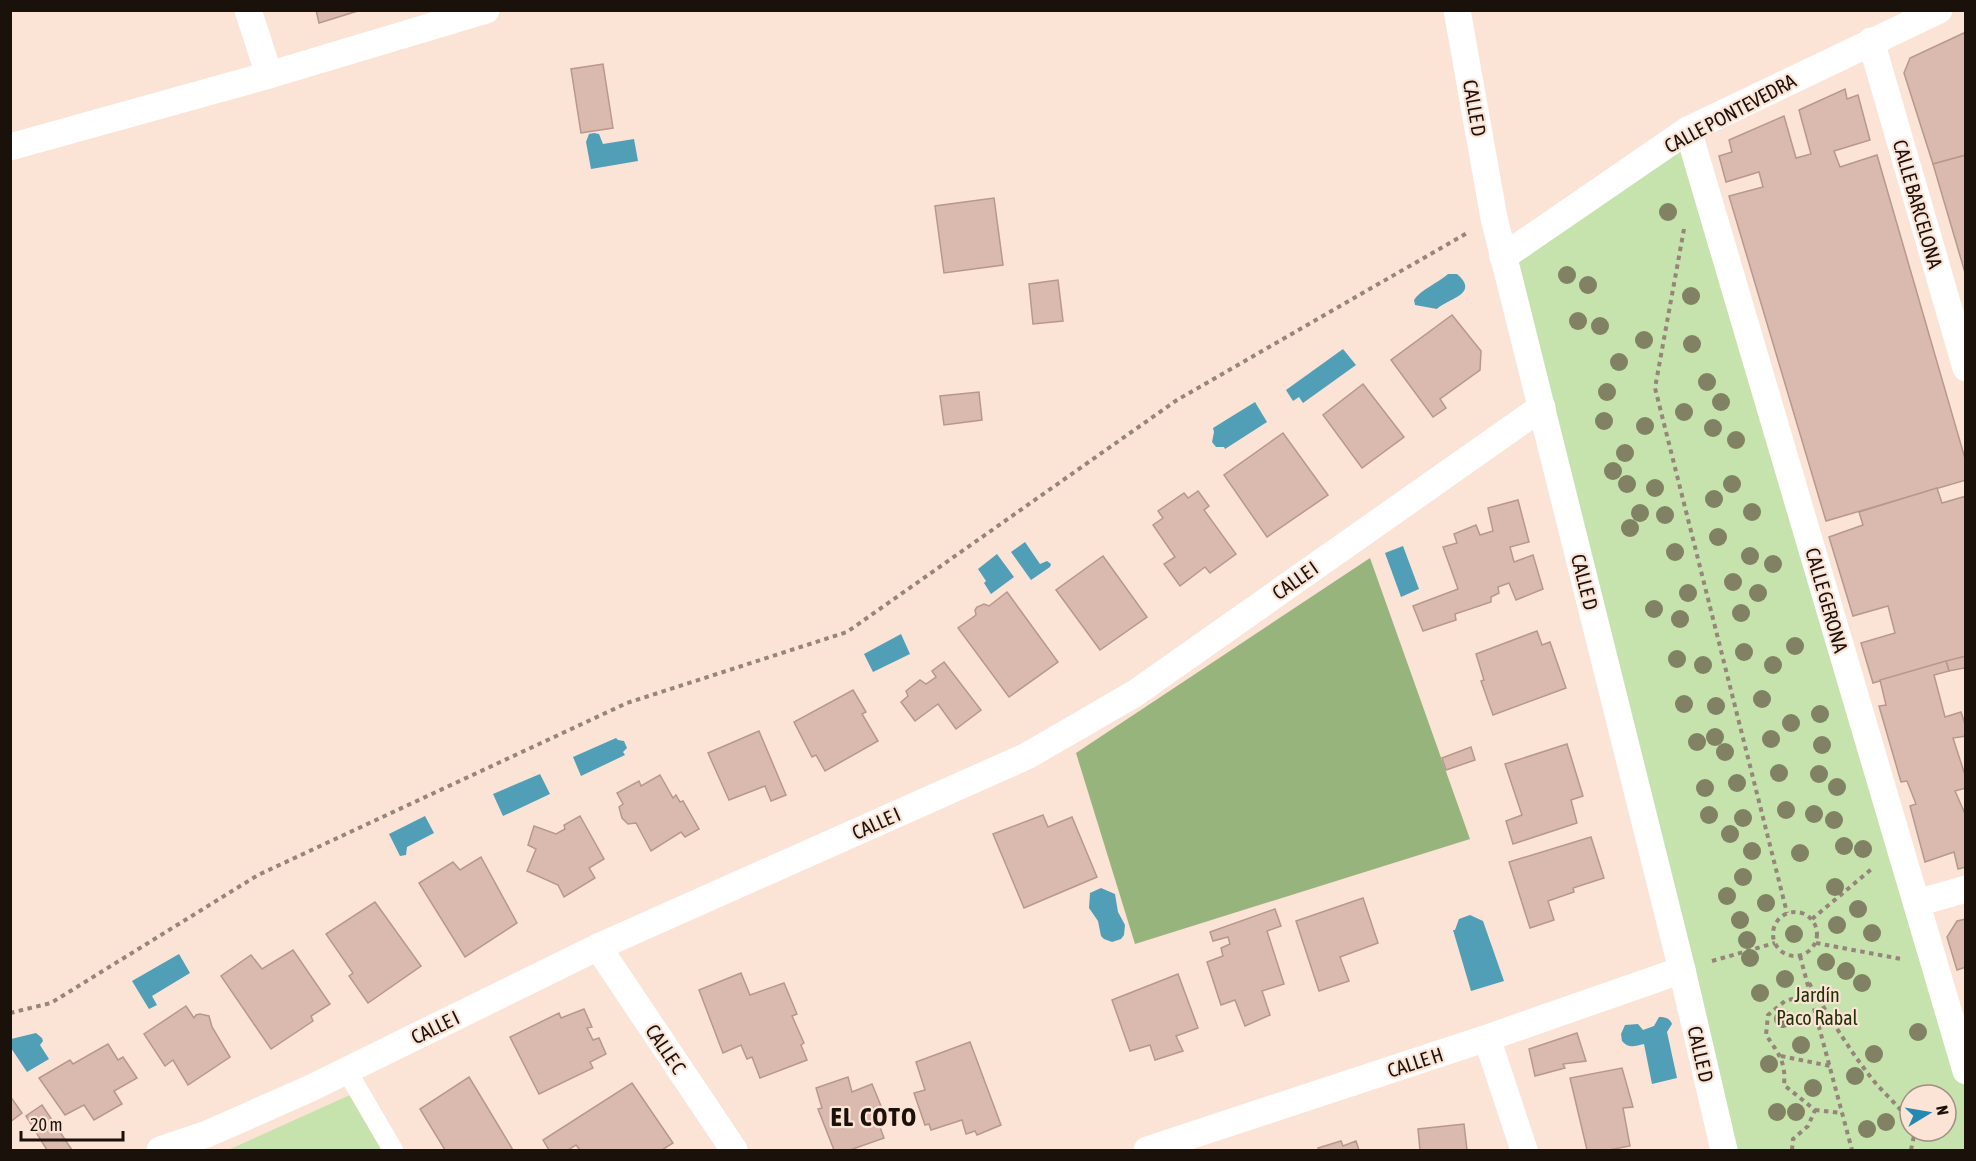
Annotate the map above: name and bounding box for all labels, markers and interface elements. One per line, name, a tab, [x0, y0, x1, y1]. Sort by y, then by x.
street label: CALLE PONTEVEDRA	[1660, 69, 1800, 157]
street label: CALLE D	[1459, 78, 1491, 138]
street label: CALLE BARCELONA	[1889, 137, 1947, 271]
street label: CALLE GERONA	[1801, 545, 1853, 655]
street label: CALLE D	[1567, 552, 1603, 612]
street label: CALLE I	[1268, 556, 1322, 604]
street label: CALLE I	[848, 802, 904, 844]
park label: Jardín Paco Rabal	[1776, 983, 1859, 1029]
street label: CALLE I	[407, 1006, 463, 1048]
street label: CALLE C	[641, 1020, 691, 1078]
street label: CALLE D	[1683, 1024, 1719, 1084]
street label: CALLE H	[1384, 1042, 1446, 1082]
north arrow	[1898, 1083, 1958, 1143]
district label: EL COTO	[830, 1102, 918, 1132]
scale bar	[21, 1104, 123, 1142]
text: N	[1933, 1104, 1952, 1116]
text: 20 m	[30, 1114, 62, 1135]

